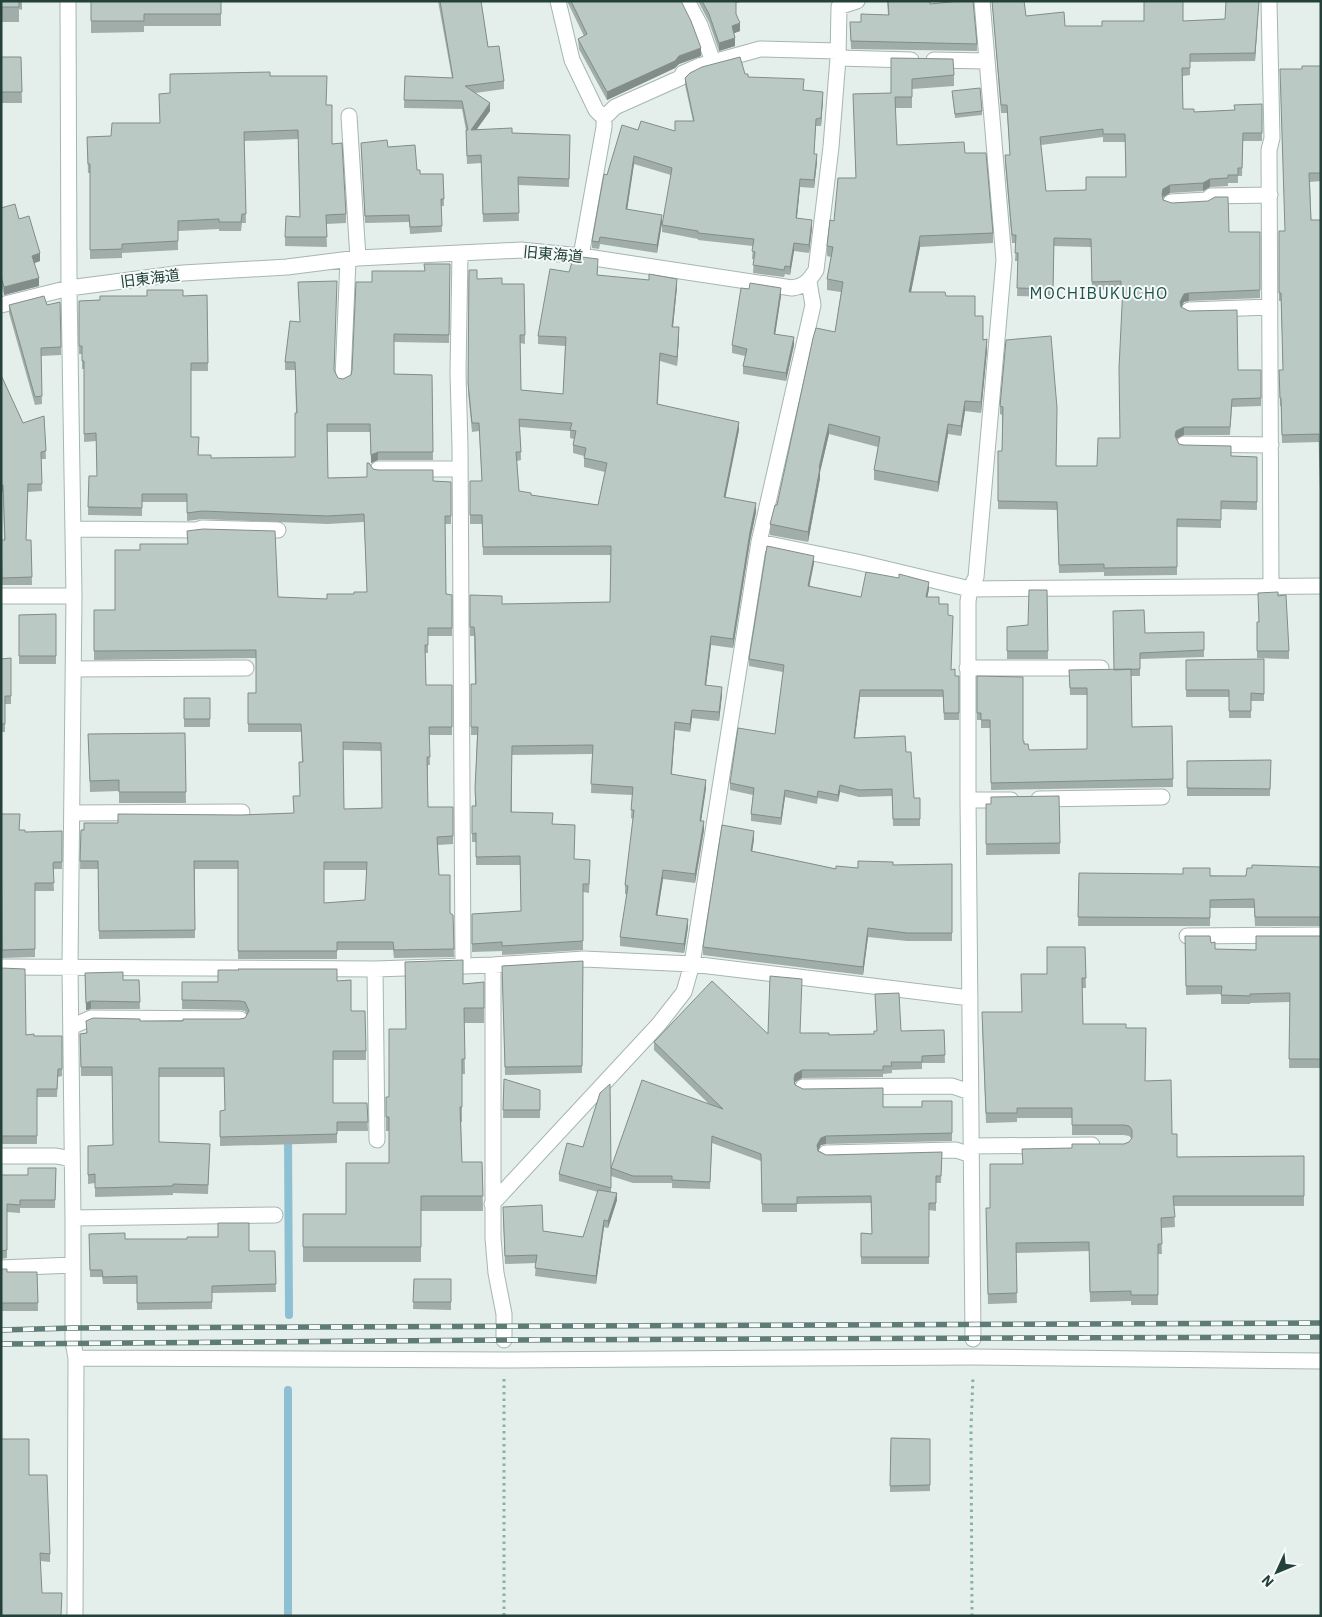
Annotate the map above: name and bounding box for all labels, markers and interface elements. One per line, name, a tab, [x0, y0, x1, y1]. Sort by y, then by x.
street label: 旧東海道	[522, 242, 584, 266]
street label: 旧東海道	[119, 265, 181, 291]
district label: MOCHIBUKUCHO	[1030, 283, 1168, 303]
north arrow	[1252, 1547, 1302, 1597]
text: N	[1258, 1571, 1278, 1591]

